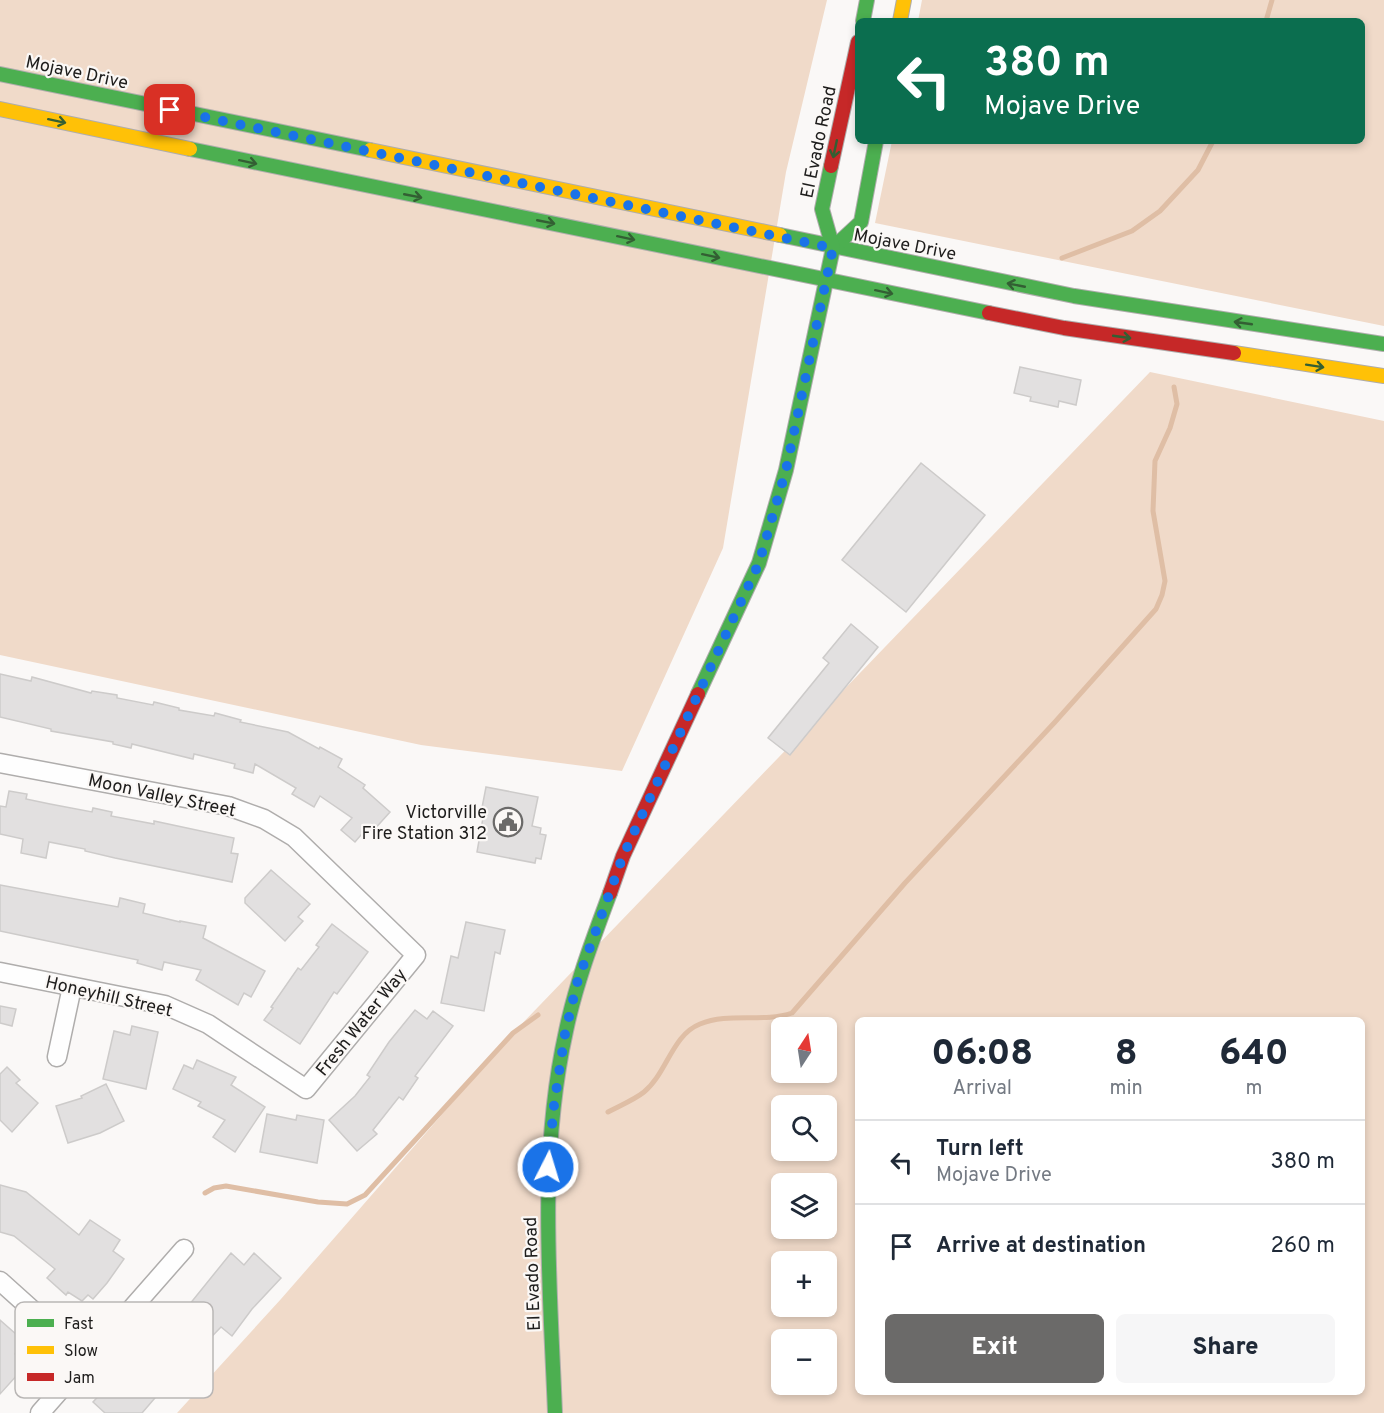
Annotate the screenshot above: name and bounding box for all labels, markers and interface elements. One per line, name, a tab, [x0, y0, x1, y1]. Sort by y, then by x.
text: 380 m	[984, 38, 1110, 91]
icon: left	[885, 42, 963, 120]
street label: Mojave Drive	[23, 51, 130, 96]
pin	[144, 84, 195, 135]
street label: El Evado Road	[796, 84, 843, 201]
text: Mojave Drive	[984, 90, 1140, 124]
icon: arrive	[153, 93, 186, 126]
one-way arrow	[47, 116, 67, 127]
one-way arrow	[829, 139, 840, 159]
one-way arrow	[238, 156, 257, 168]
one-way arrow	[402, 191, 422, 202]
one-way arrow	[535, 217, 555, 228]
street label: Mojave Drive	[851, 224, 958, 267]
one-way arrow	[616, 233, 635, 244]
one-way arrow	[701, 251, 720, 262]
one-way arrow	[1007, 279, 1027, 290]
one-way arrow	[873, 287, 893, 298]
one-way arrow	[1234, 318, 1253, 329]
one-way arrow	[1111, 331, 1131, 342]
one-way arrow	[1304, 360, 1324, 371]
street label: Moon Valley Street	[86, 770, 238, 823]
place label: Victorville Fire Station 312	[362, 802, 487, 846]
public building icon: Victorville Fire Station 312	[492, 806, 524, 838]
street label: Fresh Water Way	[312, 964, 413, 1082]
street label: Honeyhill Street	[43, 972, 174, 1023]
north arrow	[771, 1017, 837, 1083]
map controls	[771, 1017, 837, 1395]
text: 06:08	[931, 1032, 1033, 1078]
text: 8	[1115, 1032, 1138, 1078]
text: 640	[1219, 1032, 1289, 1078]
text: Arrival	[952, 1076, 1012, 1102]
text: min	[1109, 1076, 1143, 1102]
text: m	[1245, 1076, 1262, 1102]
button: search	[771, 1095, 837, 1161]
position arrow	[516, 1135, 580, 1199]
text: Turn left	[936, 1136, 1024, 1163]
icon: left	[885, 1146, 918, 1179]
text: 380 m	[1271, 1149, 1335, 1176]
text: Mojave Drive	[936, 1163, 1052, 1189]
button: layers	[771, 1173, 837, 1239]
street label: El Evado Road	[520, 1216, 547, 1331]
icon: arrive	[885, 1230, 918, 1263]
text: Arrive at destination	[936, 1233, 1146, 1260]
text: 260 m	[1270, 1233, 1335, 1260]
button: +	[771, 1251, 837, 1317]
legend	[15, 1302, 213, 1398]
button: Exit	[885, 1314, 1104, 1383]
button: Share	[1116, 1314, 1335, 1383]
text: Fast	[64, 1315, 94, 1335]
button: −	[771, 1329, 837, 1395]
text: Slow	[64, 1342, 98, 1362]
text: Jam	[64, 1369, 95, 1389]

